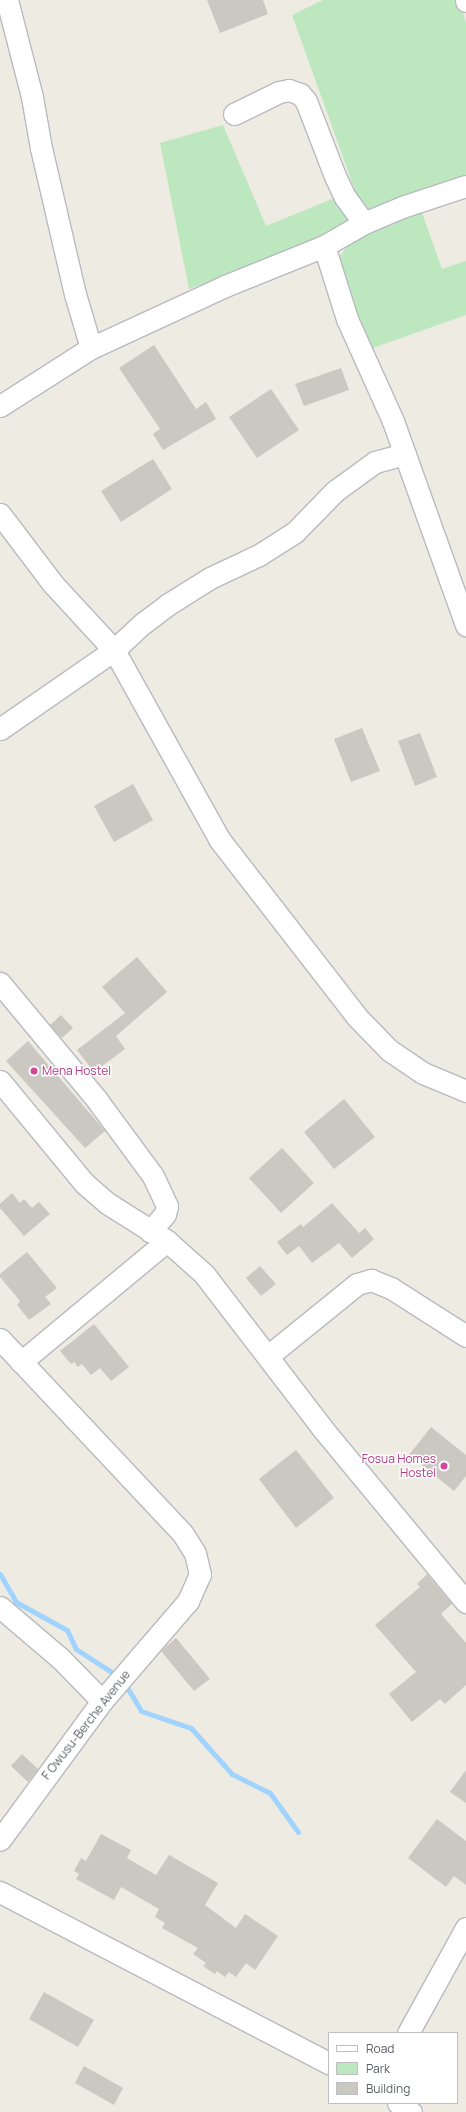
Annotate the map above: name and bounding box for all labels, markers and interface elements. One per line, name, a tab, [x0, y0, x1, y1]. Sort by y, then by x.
place label: Mena Hostel	[42, 1064, 111, 1078]
marker: Mena Hostel	[29, 1066, 39, 1076]
place label: Fosua Homes Hostel	[362, 1452, 436, 1480]
marker: Fosua Homes Hostel	[439, 1461, 449, 1471]
street label: F Owusu-Berche Avenue	[39, 1667, 133, 1783]
legend	[328, 2032, 458, 2104]
text: Road	[366, 2040, 394, 2057]
text: Park	[366, 2060, 390, 2077]
text: Building	[366, 2080, 410, 2097]

